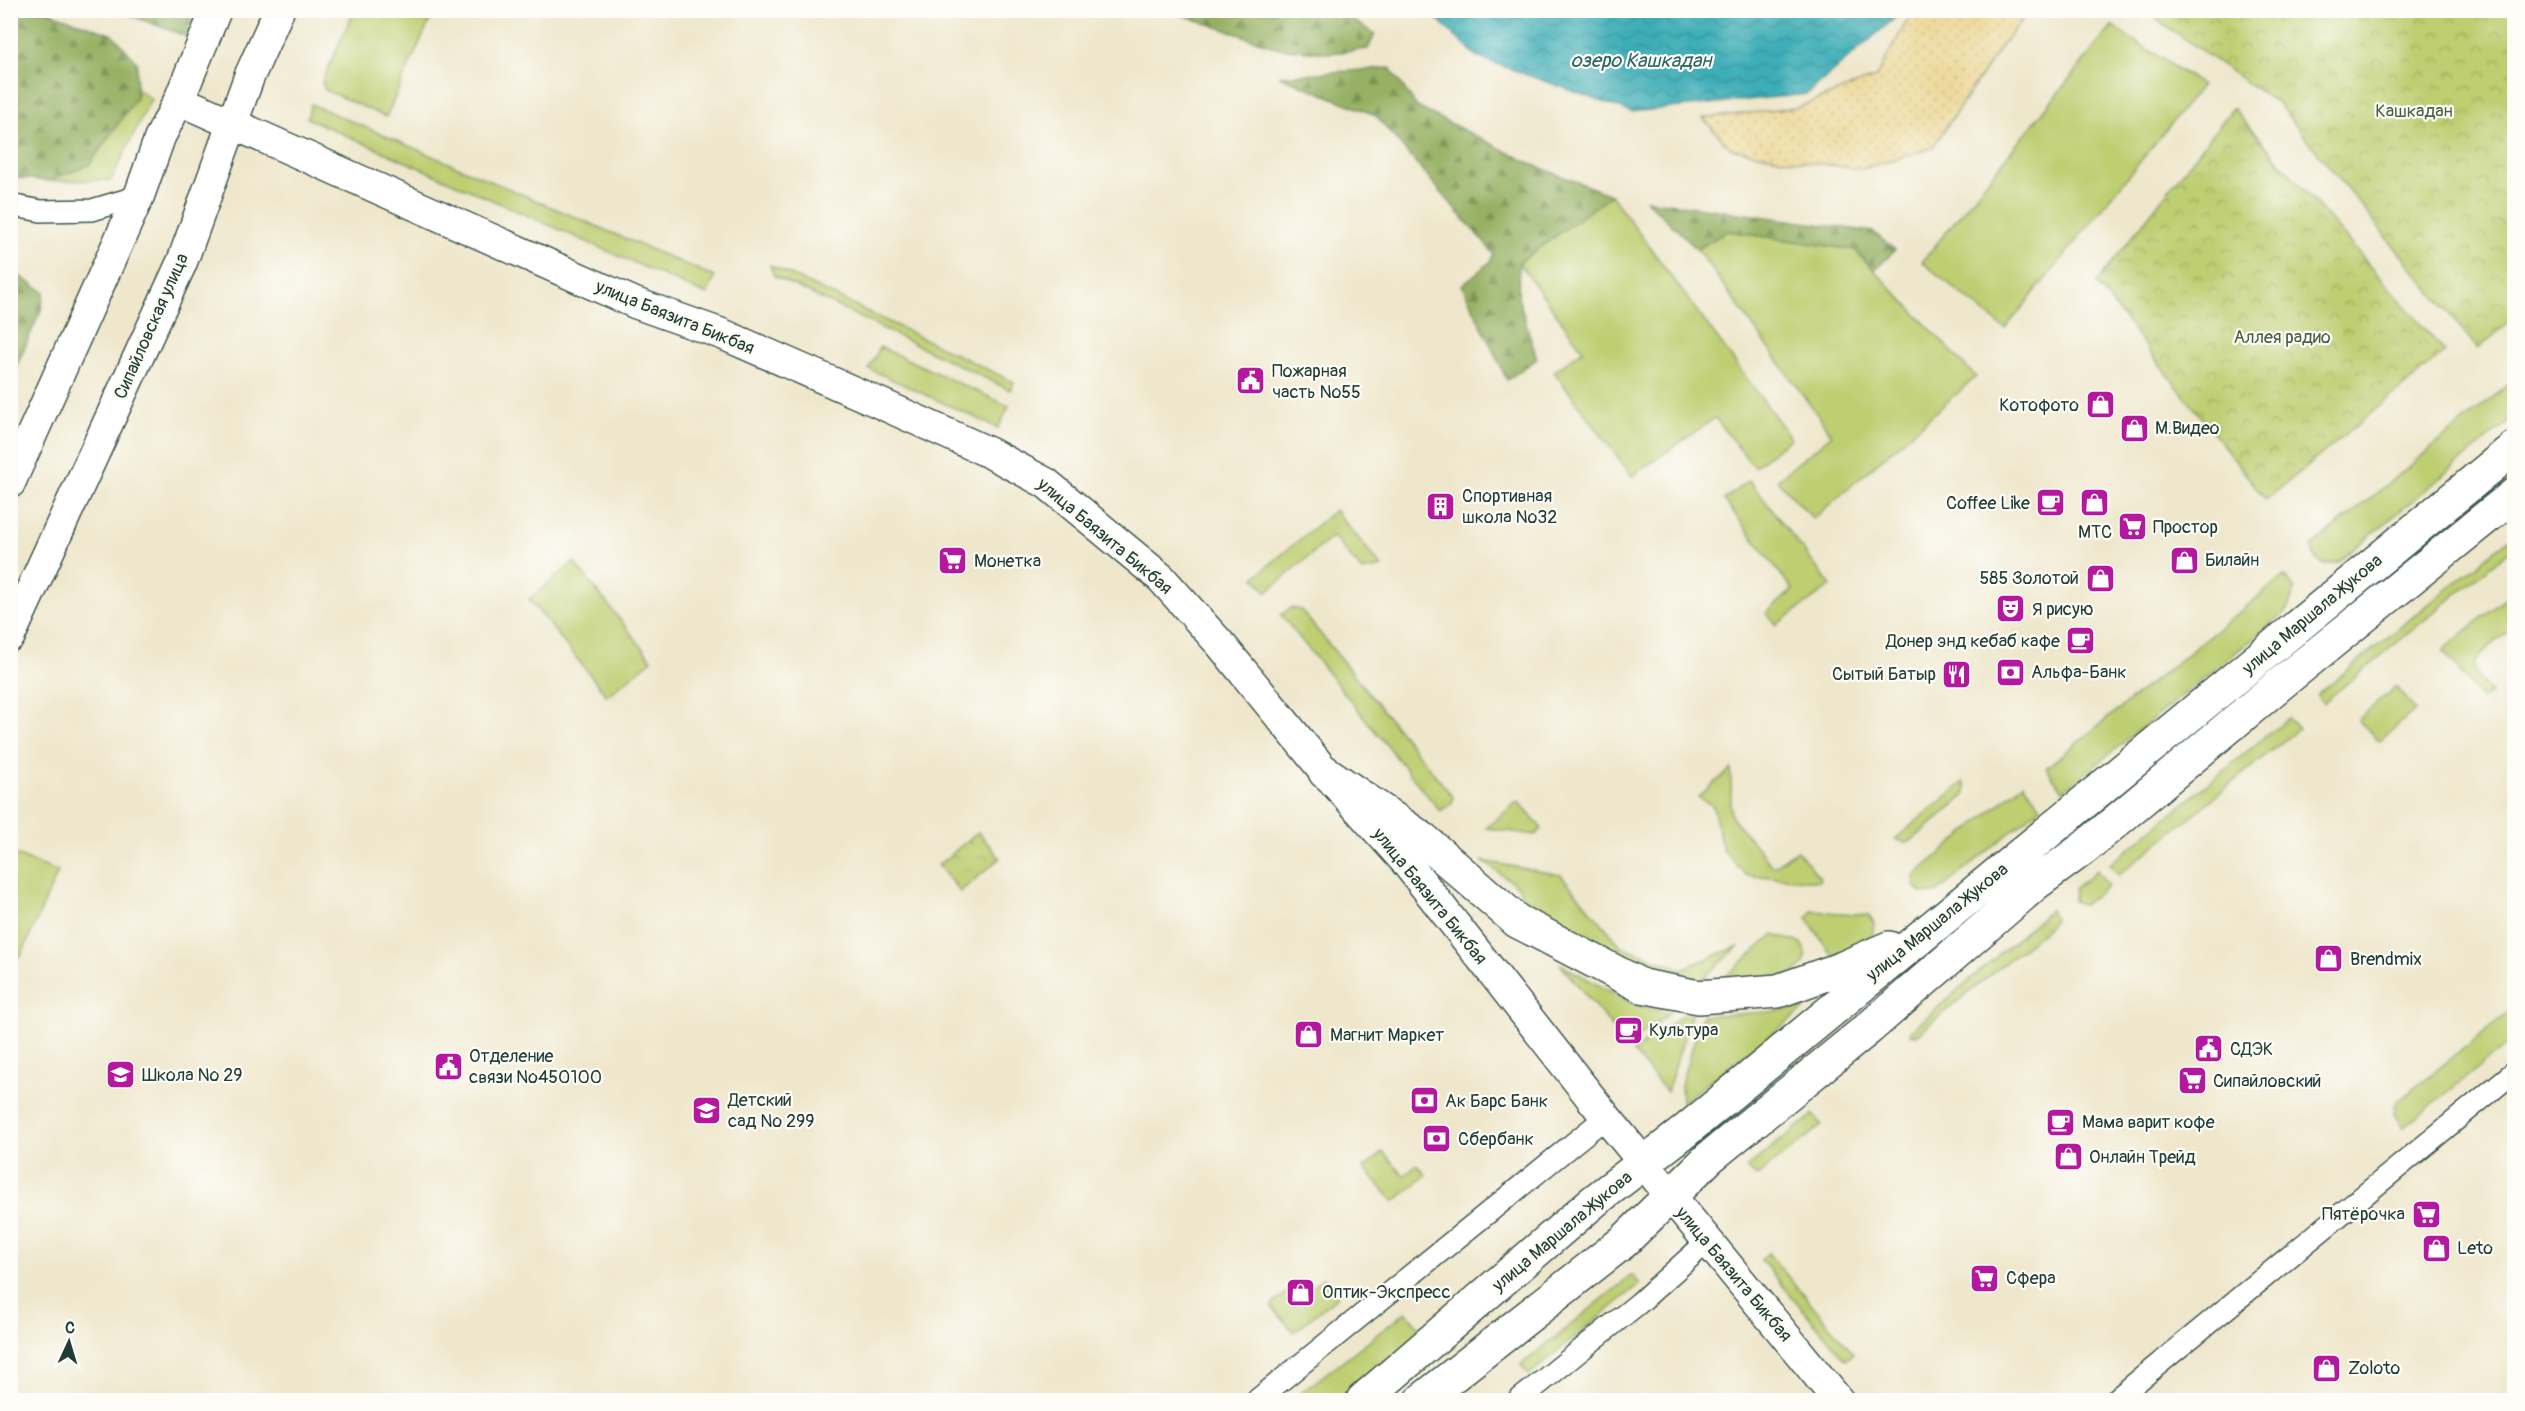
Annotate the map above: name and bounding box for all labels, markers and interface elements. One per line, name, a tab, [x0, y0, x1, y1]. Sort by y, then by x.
water label: озеро Кашкадан	[1571, 48, 1713, 73]
park label: Кашкадан	[2375, 100, 2453, 123]
street label: Сипайловская улица	[109, 250, 194, 403]
street label: улица Баязита Бикбая	[591, 275, 758, 360]
park label: Аллея радио	[2233, 326, 2331, 349]
place label: Пожарная часть №55	[1272, 360, 1361, 404]
public building icon: Пожарная часть №55	[1235, 365, 1267, 397]
shop icon: Котофото	[2084, 389, 2116, 421]
place label: Котофото	[1999, 394, 2079, 417]
shop icon: М.Видео	[2118, 412, 2150, 444]
place label: М.Видео	[2155, 417, 2220, 440]
street label: улица Баязита Бикбая	[1032, 472, 1177, 600]
place label: Спортивная школа №32	[1462, 485, 1557, 529]
cafe icon: Coffee Like	[2035, 487, 2067, 519]
shop icon: МТС	[2079, 487, 2111, 519]
building icon: Спортивная школа №32	[1425, 490, 1457, 522]
place label: Coffee Like	[1946, 492, 2030, 515]
supermarket icon: Простор	[2116, 511, 2148, 543]
place label: Простор	[2153, 516, 2218, 539]
place label: МТС	[2078, 521, 2112, 544]
shop icon: Билайн	[2168, 544, 2200, 576]
supermarket icon: Монетка	[937, 545, 969, 577]
place label: Билайн	[2205, 549, 2259, 572]
street label: улица Маршала Жукова	[2237, 549, 2387, 680]
place label: Монетка	[974, 550, 1041, 573]
shop icon: 585 Золотой	[2084, 562, 2116, 594]
place label: 585 Золотой	[1980, 567, 2079, 590]
theatre icon: Я рисую	[1995, 593, 2027, 625]
place label: Я рисую	[2032, 598, 2094, 621]
cafe icon: Донер энд кебаб кафе	[2065, 625, 2097, 657]
place label: Донер энд кебаб кафе	[1885, 630, 2060, 653]
bank icon: Альфа-Банк	[1994, 656, 2026, 688]
restaurant icon: Сытый Батыр	[1941, 658, 1973, 690]
place label: Альфа-Банк	[2031, 661, 2127, 684]
place label: Сытый Батыр	[1832, 663, 1936, 686]
street label: улица Баязита Бикбая	[1367, 822, 1492, 969]
street label: улица Маршала Жукова	[1861, 858, 2013, 987]
shop icon: Brendmix	[2313, 943, 2345, 975]
place label: Brendmix	[2350, 948, 2422, 971]
cafe icon: Культура	[1612, 1014, 1644, 1046]
shop icon: Магнит Маркет	[1293, 1019, 1325, 1051]
place label: Культура	[1649, 1019, 1718, 1042]
place label: Магнит Маркет	[1330, 1024, 1444, 1047]
public building icon: СДЭК	[2193, 1033, 2225, 1065]
place label: СДЭК	[2230, 1038, 2273, 1061]
place label: Отделение связи №450100	[469, 1045, 602, 1089]
public building icon: Отделение связи №450100	[432, 1050, 464, 1082]
school or university icon: Школа № 29	[105, 1059, 137, 1091]
place label: Школа № 29	[142, 1064, 243, 1087]
supermarket icon: Сипайловский	[2176, 1065, 2208, 1097]
place label: Сипайловский	[2213, 1070, 2321, 1093]
bank icon: Ак Барс Банк	[1408, 1085, 1440, 1117]
place label: Детский сад № 299	[727, 1089, 815, 1133]
place label: Ак Барс Банк	[1445, 1090, 1548, 1113]
school or university icon: Детский сад № 299	[691, 1094, 723, 1126]
cafe icon: Мама варит кофе	[2045, 1106, 2077, 1138]
place label: Мама варит кофе	[2082, 1111, 2215, 1134]
bank icon: Сбербанк	[1421, 1123, 1453, 1155]
place label: Сбербанк	[1458, 1128, 1534, 1151]
shop icon: Онлайн Трейд	[2052, 1141, 2084, 1173]
place label: Онлайн Трейд	[2089, 1146, 2196, 1169]
street label: улица Маршала Жукова	[1487, 1166, 1637, 1297]
supermarket icon: Пятёрочка	[2410, 1198, 2442, 1230]
street label: улица Баязита Бикбая	[1670, 1201, 1797, 1347]
place label: Пятёрочка	[2322, 1203, 2405, 1226]
shop icon: Leto	[2420, 1232, 2452, 1264]
place label: Leto	[2457, 1237, 2493, 1260]
supermarket icon: Сфера	[1969, 1262, 2001, 1294]
place label: Сфера	[2006, 1267, 2056, 1290]
shop icon: Оптик-Экспресс	[1285, 1276, 1317, 1308]
place label: Оптик-Экспресс	[1322, 1281, 1451, 1304]
north arrow	[39, 1312, 99, 1372]
text: С	[64, 1318, 76, 1338]
shop icon: Zoloto	[2311, 1352, 2343, 1384]
place label: Zoloto	[2348, 1357, 2400, 1380]

